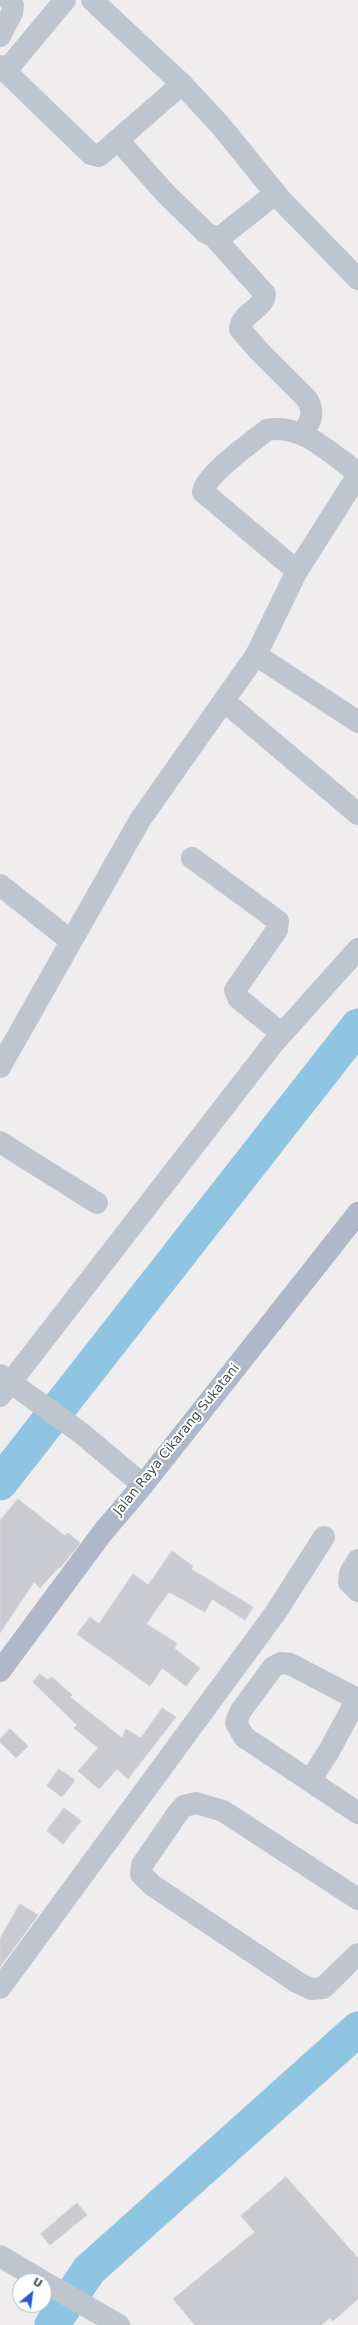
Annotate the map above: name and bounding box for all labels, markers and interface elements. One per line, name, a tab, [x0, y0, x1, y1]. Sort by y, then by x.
street label: Jalan Raya Cikarang Sukatani	[111, 1361, 243, 1519]
north arrow	[12, 2273, 52, 2313]
text: U	[31, 2275, 45, 2291]

